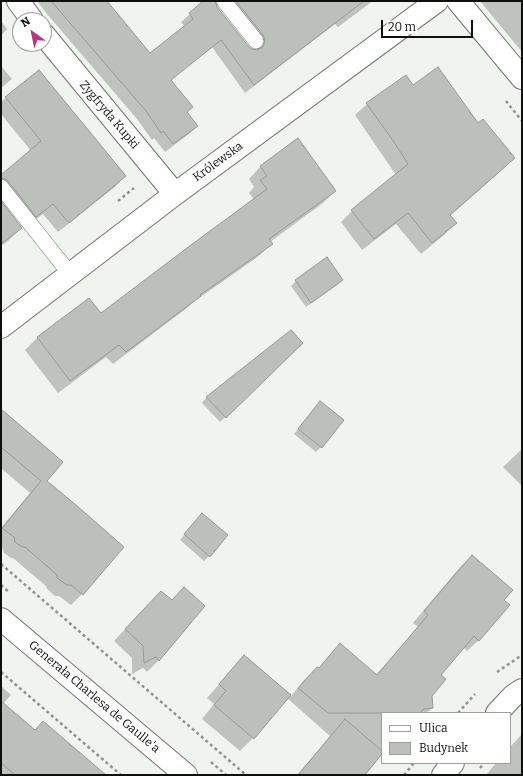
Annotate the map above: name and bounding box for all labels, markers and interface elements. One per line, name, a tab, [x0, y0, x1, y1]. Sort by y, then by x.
north arrow	[12, 12, 52, 52]
scale bar	[383, 12, 475, 38]
text: N	[19, 15, 33, 30]
text: 20 m	[388, 20, 416, 34]
street label: Zygfryda Kupki	[76, 78, 142, 152]
street label: Królewska	[190, 139, 246, 185]
street label: Generała Charlesa de Gaulle'a	[26, 638, 162, 756]
legend	[381, 712, 511, 764]
text: Ulica	[419, 721, 448, 735]
text: Budynek	[419, 741, 468, 755]

